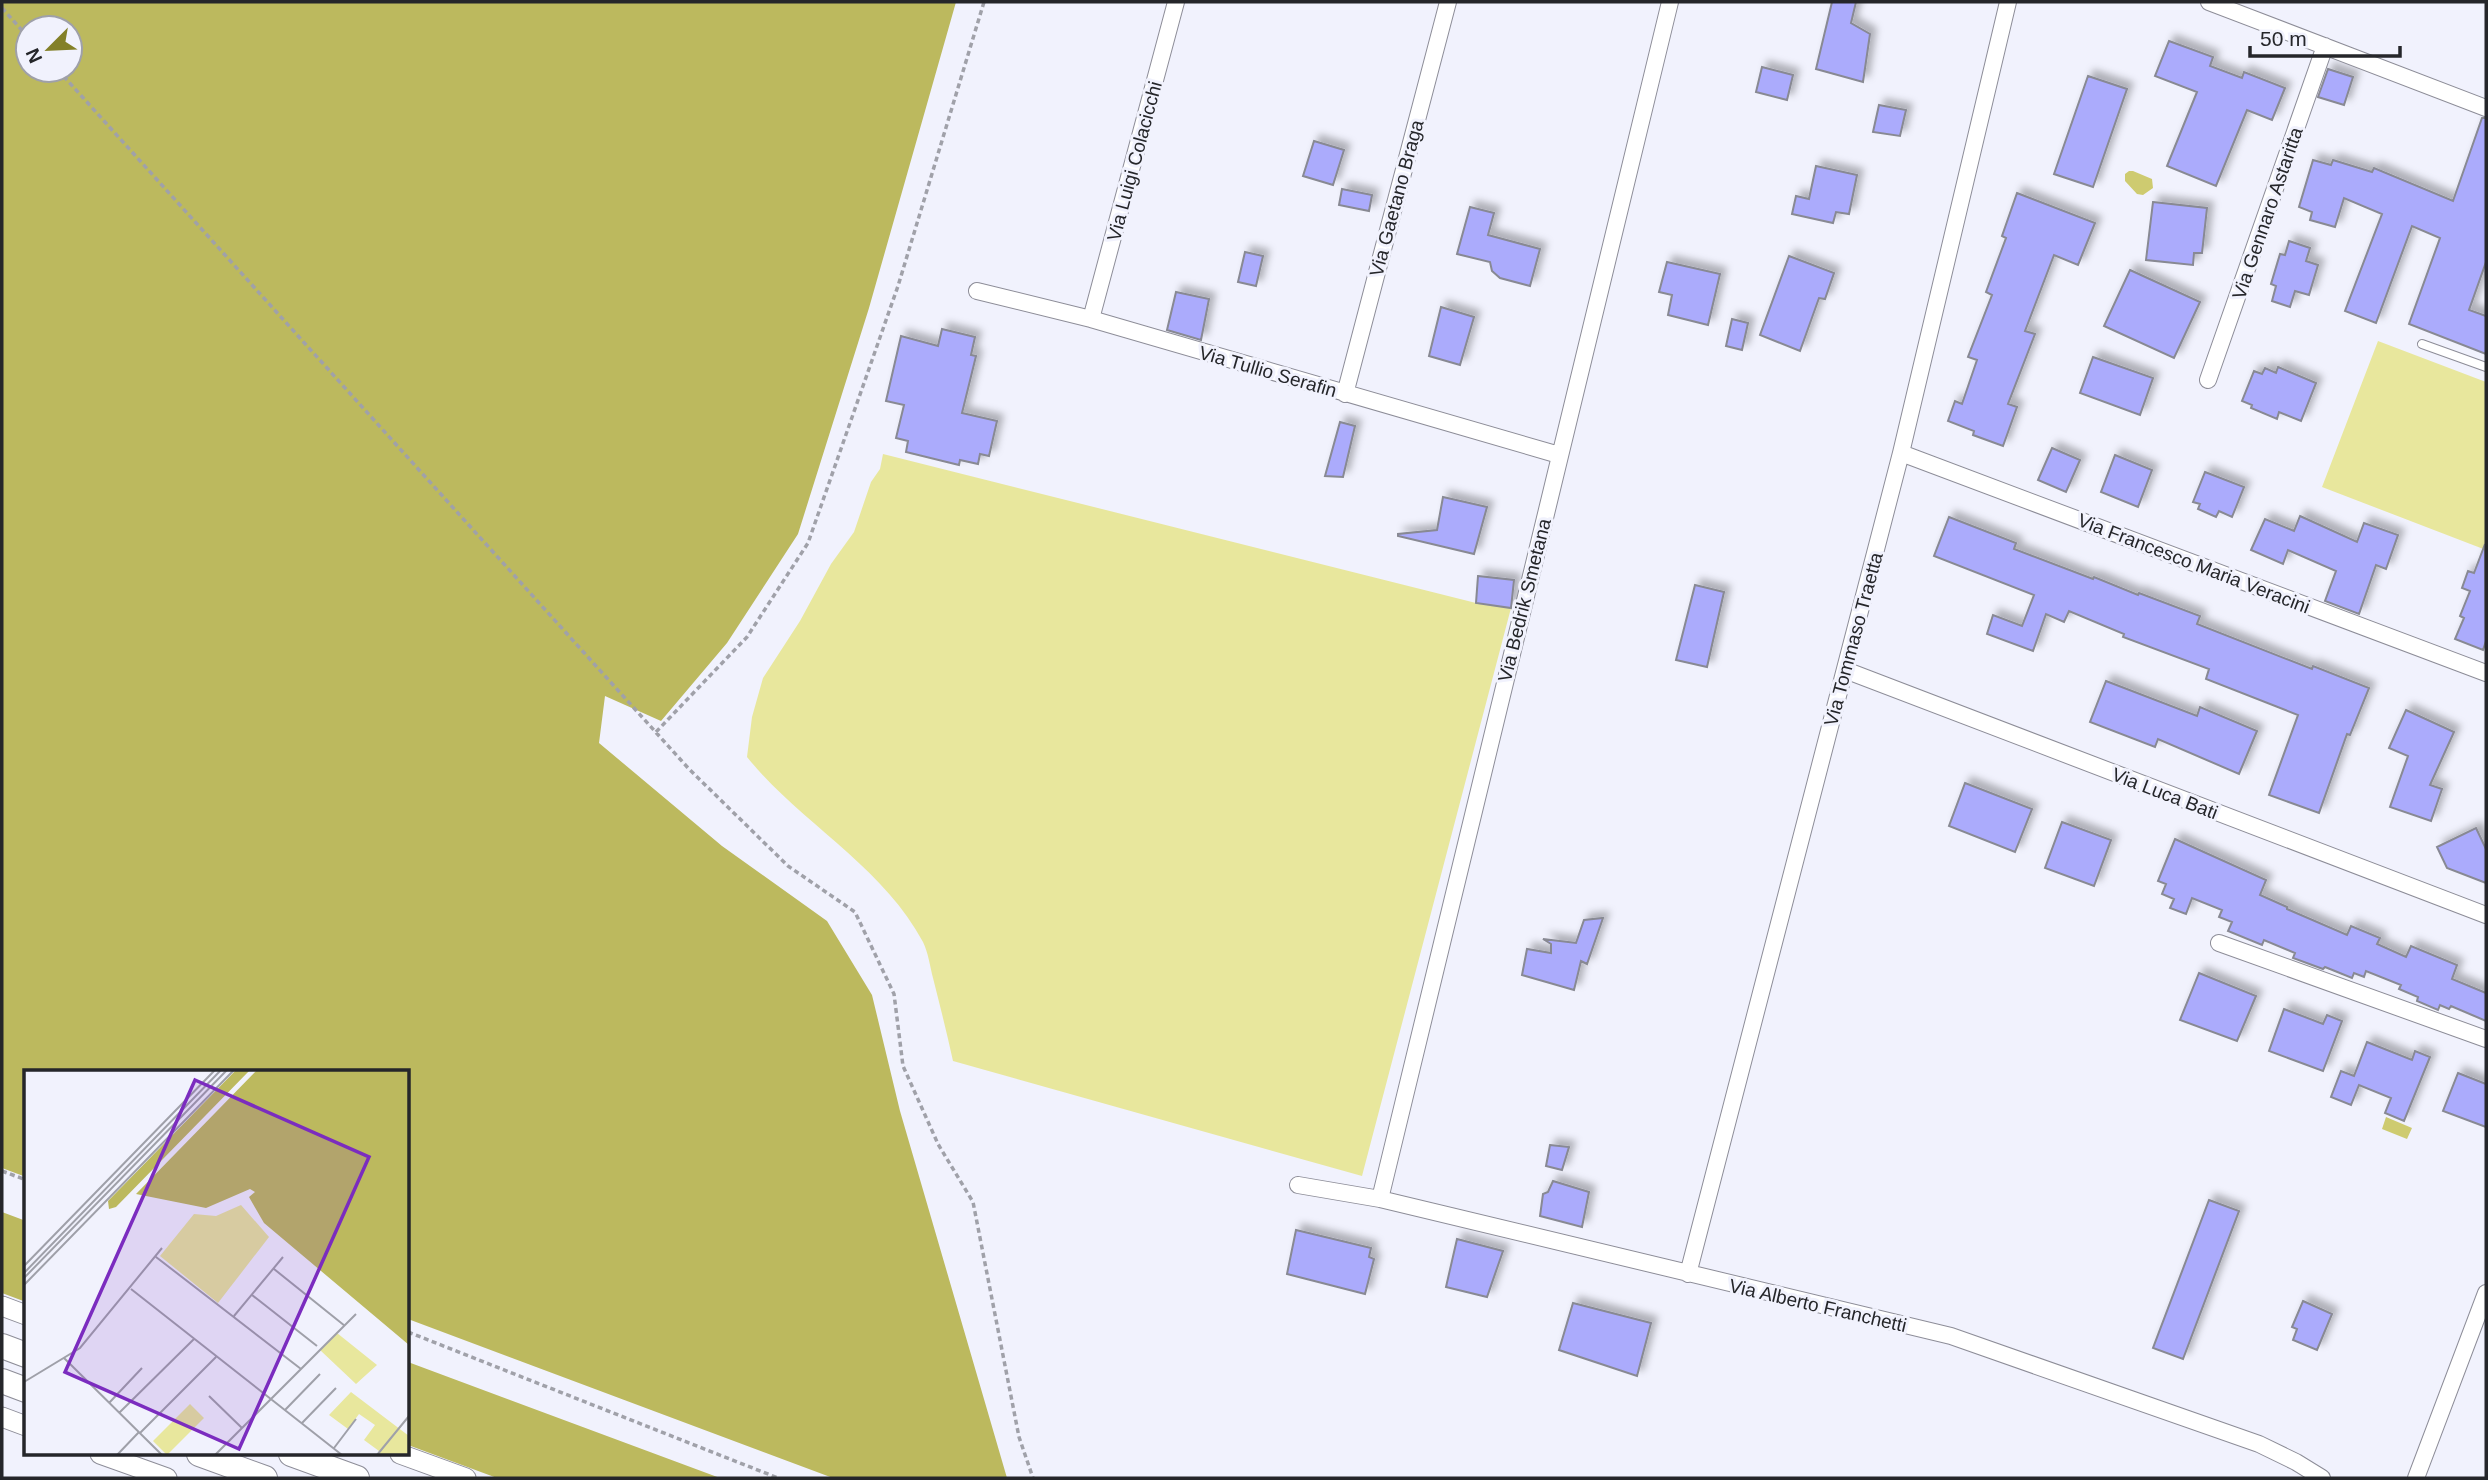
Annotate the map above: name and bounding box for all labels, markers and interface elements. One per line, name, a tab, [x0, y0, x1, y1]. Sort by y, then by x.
north arrow	[14, 14, 84, 84]
scale bar	[2250, 14, 2400, 58]
text: 50 m	[2260, 27, 2307, 50]
text: N	[22, 45, 46, 66]
street label: Via Luigi Colacicchi	[1103, 79, 1166, 243]
street label: Via Gaetano Braga	[1365, 117, 1428, 279]
street label: Via Gennaro Astaritta	[2228, 124, 2307, 302]
street label: Via Tullio Serafin	[1197, 342, 1339, 401]
street label: Via Francesco Maria Veracini	[2075, 509, 2313, 617]
street label: Via Bedrik Smetana	[1494, 516, 1555, 684]
street label: Via Tommaso Traetta	[1820, 550, 1887, 728]
street label: Via Luca Bati	[2109, 764, 2221, 823]
inset map	[24, 1070, 410, 1456]
street label: Via Alberto Franchetti	[1727, 1275, 1909, 1336]

